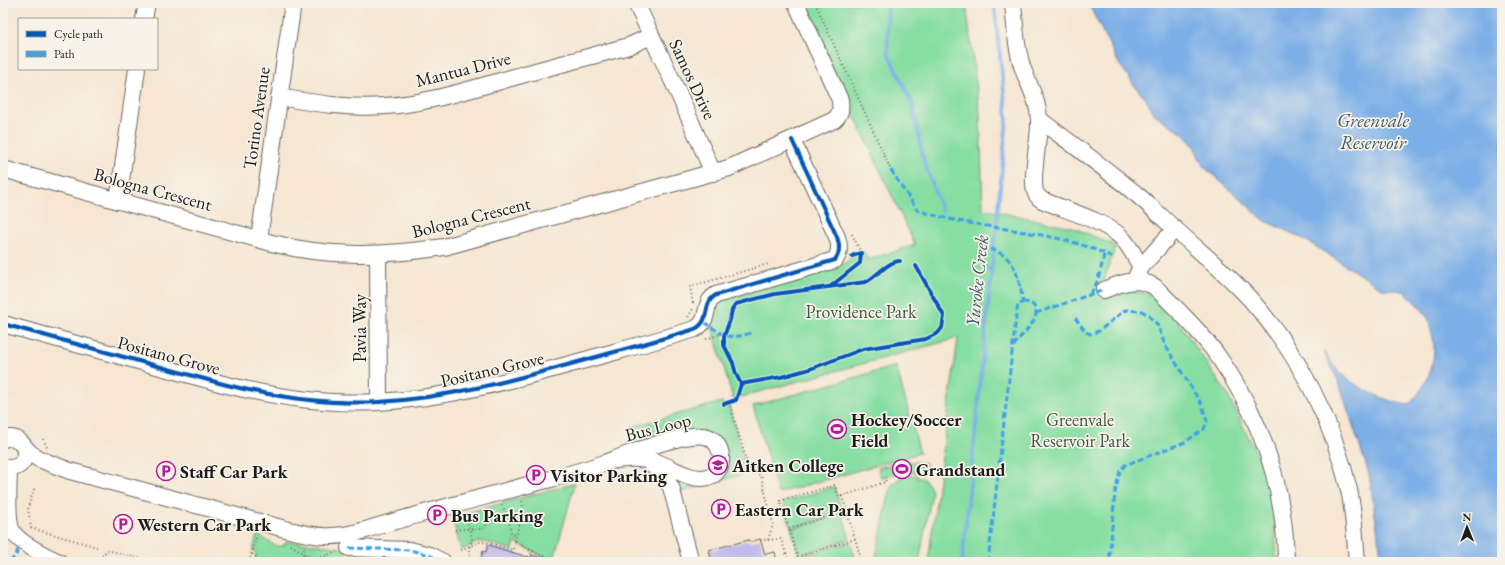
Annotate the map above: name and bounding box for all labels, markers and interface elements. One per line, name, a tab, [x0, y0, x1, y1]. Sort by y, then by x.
legend	[18, 18, 158, 70]
text: Cycle path	[54, 26, 103, 42]
street label: Samos Drive	[664, 35, 722, 123]
text: Path	[54, 46, 75, 62]
street label: Mantua Drive	[413, 46, 513, 92]
street label: Torino Avenue	[237, 65, 275, 171]
water label: Greenvale Reservoir	[1337, 108, 1409, 155]
street label: Bologna Crescent	[91, 162, 215, 216]
street label: Bologna Crescent	[409, 191, 533, 243]
water label: Yuroke Creek	[960, 233, 994, 328]
street label: Pavia Way	[348, 294, 371, 362]
park label: Providence Park	[806, 300, 917, 323]
street label: Positano Grove	[115, 330, 223, 380]
street label: Positano Grove	[438, 346, 546, 392]
street label: Bus Loop	[623, 408, 693, 446]
place label: Hockey/Soccer Field	[851, 408, 962, 452]
park label: Greenvale Reservoir Park	[1030, 408, 1130, 452]
sports icon: Hockey/Soccer Field	[826, 418, 848, 440]
school or university icon: Aitken College	[707, 454, 729, 476]
place label: Aitken College	[731, 454, 844, 477]
sports icon: Grandstand	[891, 458, 913, 480]
place label: Grandstand	[916, 458, 1006, 481]
parking icon: Staff Car Park	[155, 460, 177, 482]
place label: Staff Car Park	[180, 460, 289, 483]
parking icon: Visitor Parking	[525, 464, 547, 486]
place label: Visitor Parking	[550, 464, 668, 487]
parking icon: Eastern Car Park	[710, 498, 732, 520]
place label: Eastern Car Park	[735, 498, 865, 521]
parking icon: Bus Parking	[426, 504, 448, 526]
place label: Bus Parking	[451, 504, 544, 527]
north arrow	[1447, 507, 1487, 547]
text: N	[1462, 510, 1471, 524]
parking icon: Western Car Park	[112, 513, 134, 535]
place label: Western Car Park	[137, 513, 272, 536]

